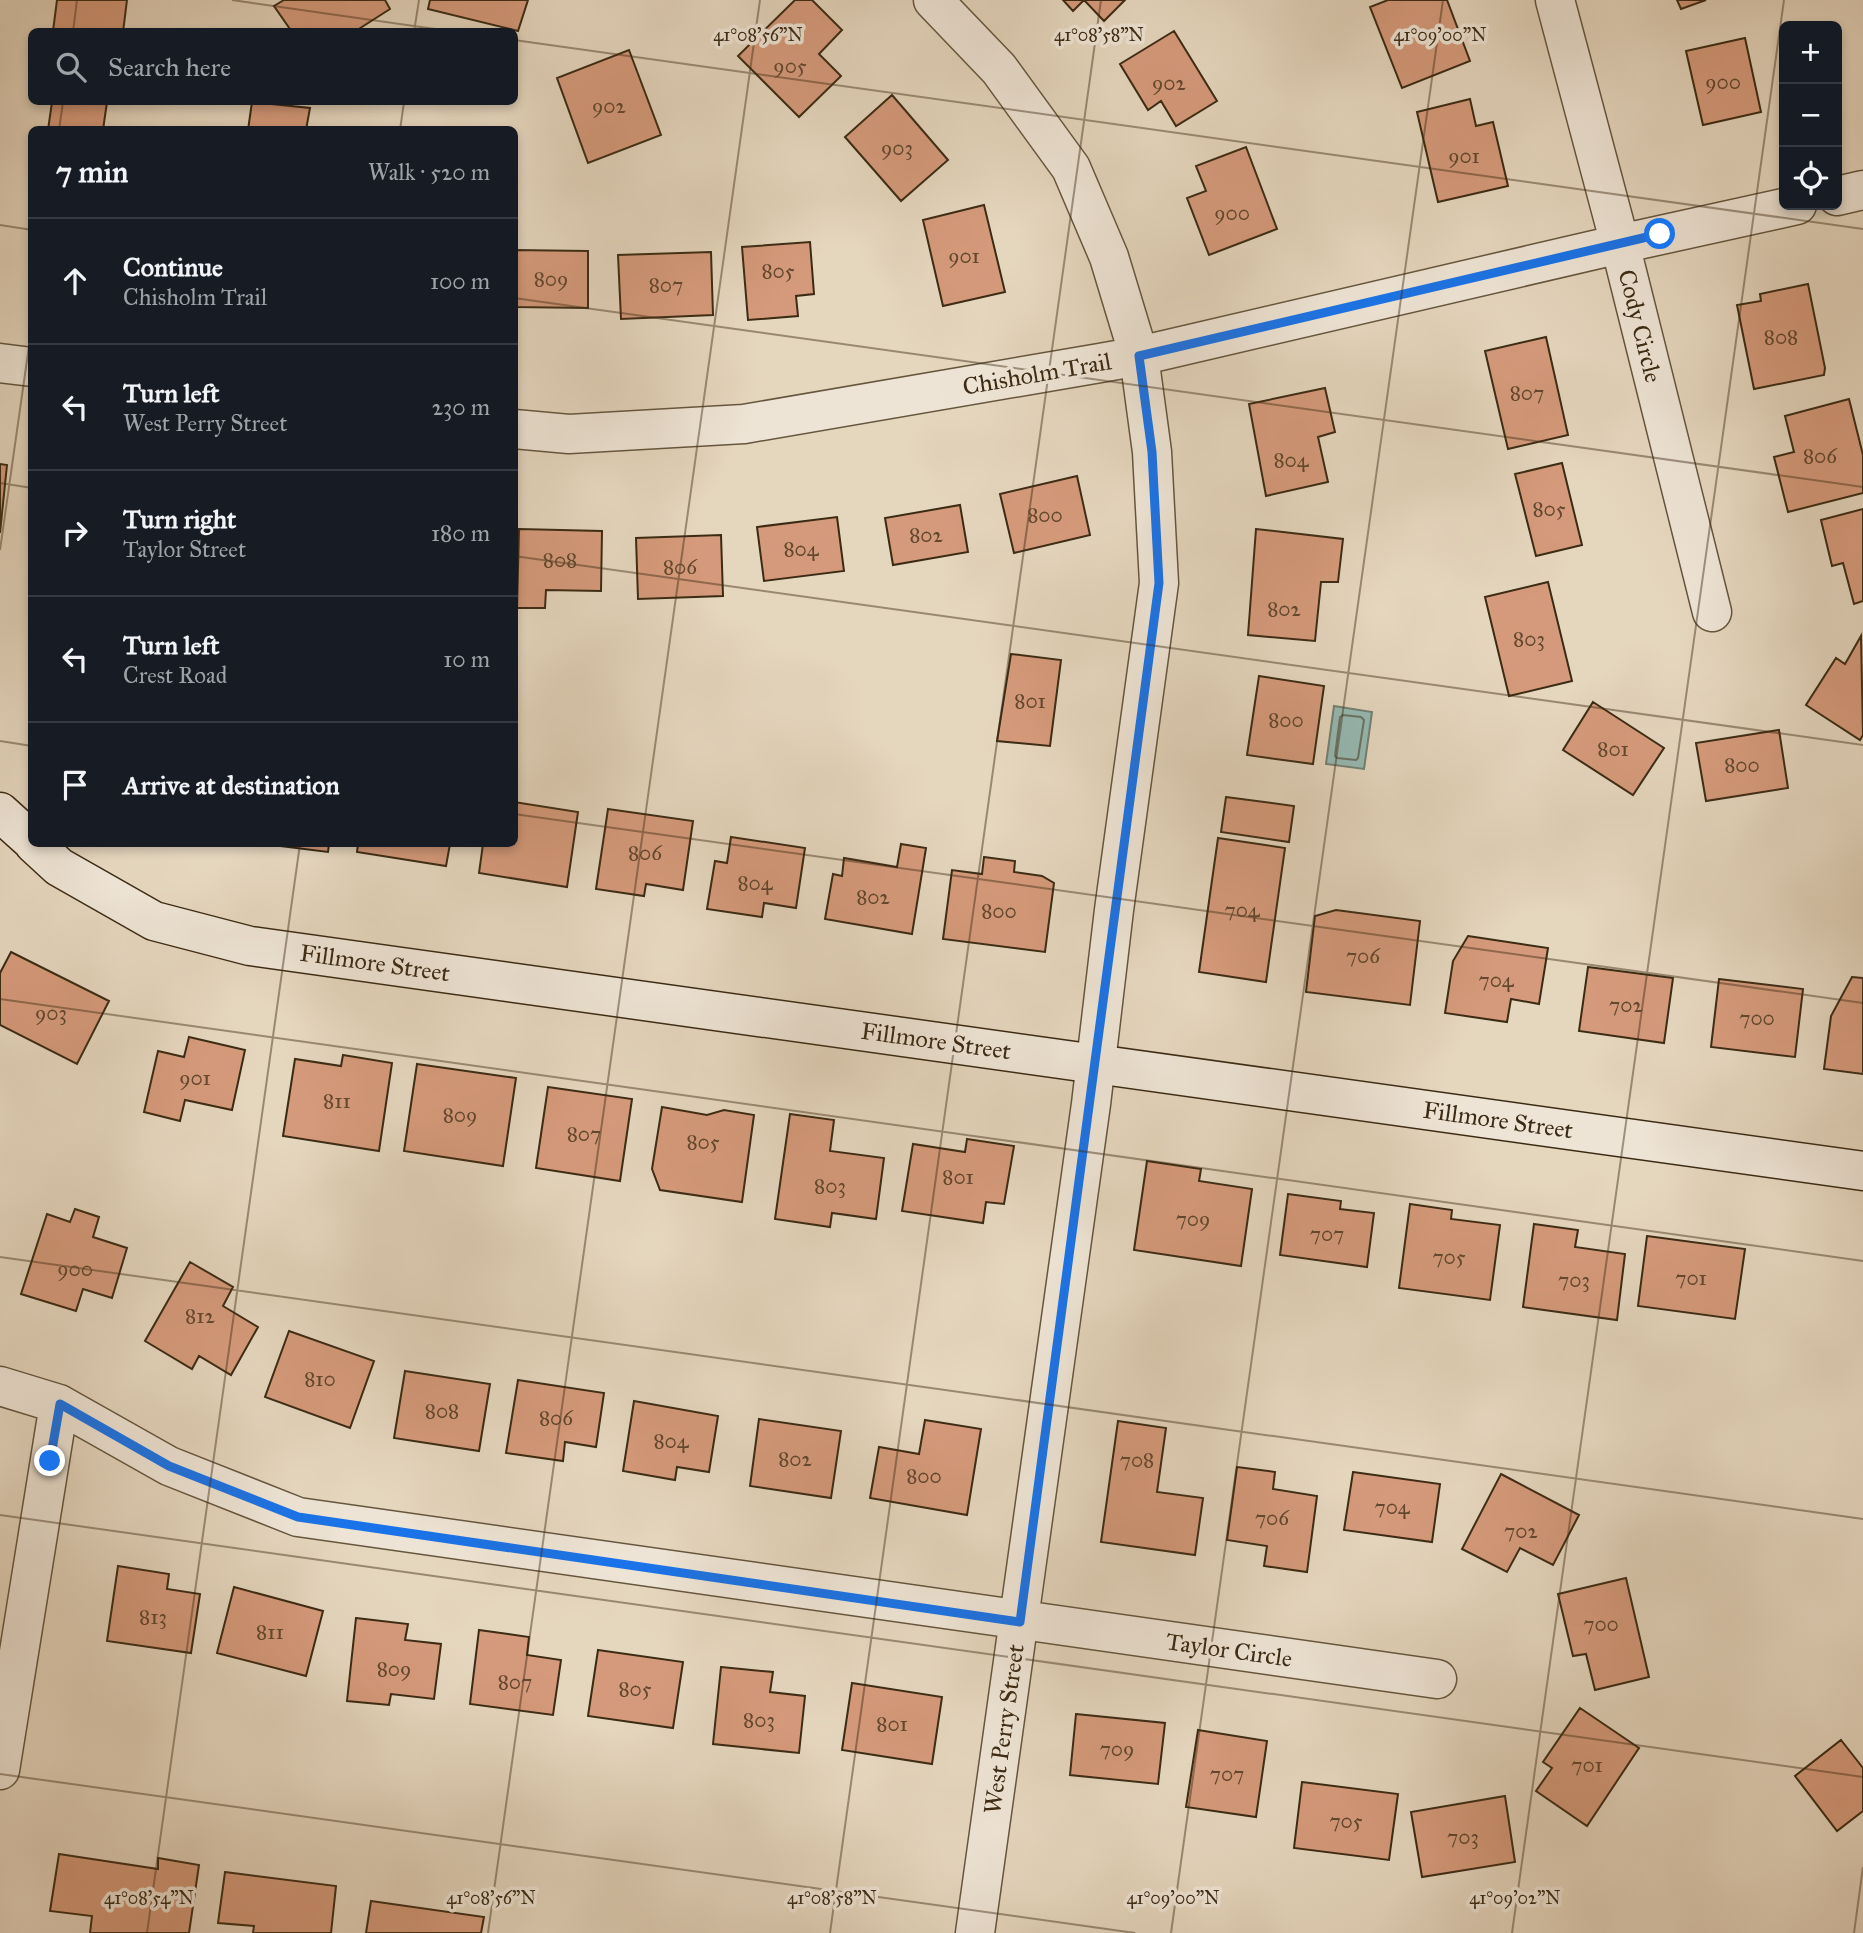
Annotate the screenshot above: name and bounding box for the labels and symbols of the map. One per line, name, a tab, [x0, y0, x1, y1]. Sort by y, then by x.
text: 41°08'56"N	[713, 24, 803, 46]
text: 41°08'58"N	[1054, 24, 1144, 46]
text: 41°09'00"N	[1394, 24, 1486, 46]
house number: 905	[773, 53, 807, 79]
house number: 900	[1705, 69, 1741, 95]
house number: 902	[1152, 70, 1187, 96]
house number: 902	[592, 93, 627, 119]
house number: 903	[881, 135, 913, 161]
house number: 901	[1448, 143, 1480, 169]
house number: 900	[1214, 200, 1250, 226]
route start	[1644, 218, 1675, 249]
house number: 901	[948, 243, 980, 269]
house number: 805	[761, 258, 795, 284]
house number: 809	[534, 266, 568, 292]
street label: Cody Circle	[1611, 266, 1669, 386]
house number: 807	[649, 272, 683, 298]
house number: 808	[1764, 324, 1798, 350]
street label: Chisholm Trail	[960, 346, 1114, 402]
house number: 807	[1510, 380, 1544, 406]
house number: 806	[1803, 443, 1838, 469]
house number: 804	[1273, 447, 1310, 473]
house number: 805	[1532, 496, 1566, 522]
house number: 800	[1027, 502, 1063, 528]
house number: 802	[909, 522, 944, 548]
house number: 804	[783, 536, 820, 562]
house number: 808	[543, 547, 577, 573]
house number: 806	[663, 554, 698, 580]
house number: 802	[1267, 596, 1302, 622]
house number: 803	[1513, 626, 1545, 652]
house number: 801	[1014, 688, 1046, 714]
house number: 800	[1268, 707, 1304, 733]
house number: 801	[1597, 736, 1629, 762]
house number: 800	[1724, 752, 1760, 778]
house number: 806	[628, 840, 663, 866]
house number: 804	[737, 870, 774, 896]
house number: 802	[856, 884, 891, 910]
house number: 704	[1224, 897, 1261, 923]
house number: 800	[981, 898, 1017, 924]
street label: Fillmore Street	[298, 938, 452, 988]
house number: 706	[1346, 943, 1381, 969]
house number: 704	[1478, 967, 1515, 993]
house number: 702	[1609, 992, 1644, 1018]
house number: 903	[35, 1000, 67, 1026]
house number: 700	[1739, 1005, 1775, 1031]
street label: Fillmore Street	[859, 1016, 1013, 1066]
house number: 901	[179, 1065, 211, 1091]
house number: 811	[323, 1088, 351, 1114]
street label: Fillmore Street	[1421, 1095, 1575, 1145]
house number: 809	[443, 1102, 477, 1128]
house number: 807	[567, 1121, 601, 1147]
house number: 805	[686, 1129, 720, 1155]
house number: 801	[942, 1164, 974, 1190]
house number: 803	[814, 1173, 846, 1199]
house number: 709	[1176, 1206, 1210, 1232]
house number: 707	[1310, 1221, 1344, 1247]
house number: 705	[1432, 1244, 1466, 1270]
house number: 900	[57, 1256, 93, 1282]
house number: 701	[1675, 1265, 1707, 1291]
house number: 703	[1558, 1267, 1590, 1293]
house number: 812	[185, 1303, 216, 1329]
house number: 810	[304, 1366, 336, 1392]
house number: 808	[425, 1398, 459, 1424]
house number: 806	[539, 1405, 574, 1431]
house number: 804	[653, 1428, 690, 1454]
route end	[34, 1445, 65, 1476]
house number: 802	[778, 1446, 813, 1472]
house number: 708	[1120, 1447, 1154, 1473]
house number: 800	[906, 1463, 942, 1489]
house number: 704	[1374, 1494, 1411, 1520]
house number: 706	[1255, 1505, 1290, 1531]
house number: 702	[1504, 1518, 1539, 1544]
house number: 813	[139, 1604, 167, 1630]
house number: 700	[1583, 1611, 1619, 1637]
house number: 811	[256, 1619, 284, 1645]
street label: Taylor Circle	[1164, 1626, 1294, 1674]
street label: West Perry Street	[977, 1642, 1031, 1816]
house number: 809	[377, 1656, 411, 1682]
house number: 807	[498, 1669, 532, 1695]
house number: 805	[618, 1676, 652, 1702]
house number: 803	[743, 1707, 775, 1733]
house number: 801	[876, 1711, 908, 1737]
house number: 709	[1100, 1736, 1134, 1762]
house number: 701	[1571, 1752, 1603, 1778]
house number: 707	[1210, 1761, 1244, 1787]
house number: 705	[1329, 1808, 1363, 1834]
house number: 703	[1447, 1824, 1479, 1850]
text: 41°08'54"N	[104, 1887, 194, 1909]
text: 41°08'56"N	[446, 1887, 536, 1909]
text: 41°08'58"N	[787, 1887, 877, 1909]
text: 41°09'00"N	[1127, 1887, 1219, 1909]
text: 41°09'02"N	[1469, 1887, 1561, 1909]

